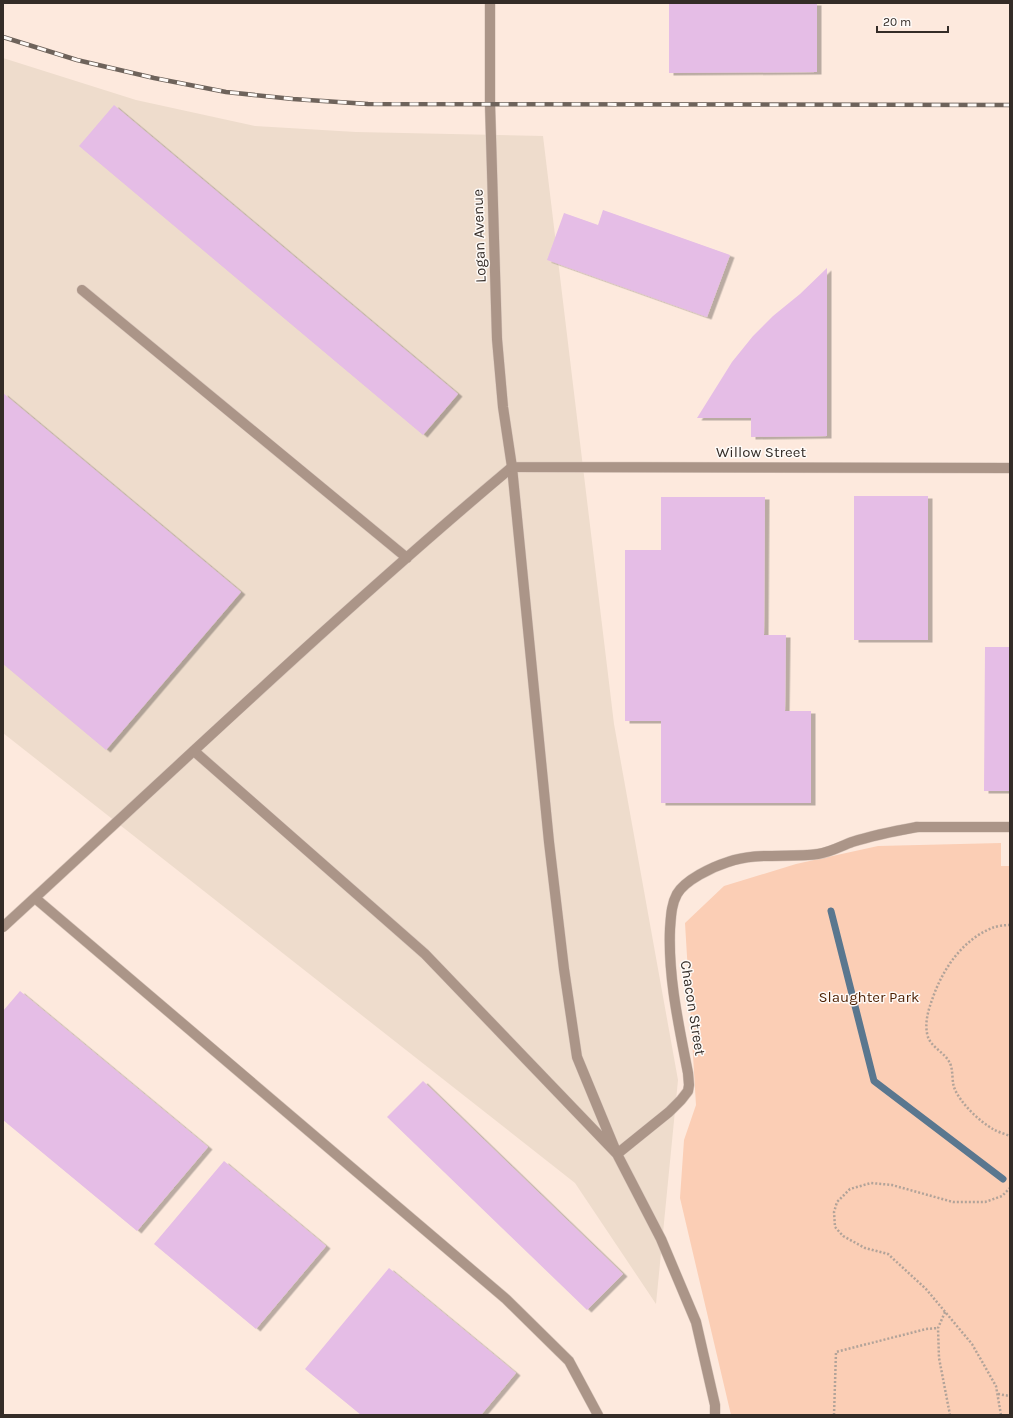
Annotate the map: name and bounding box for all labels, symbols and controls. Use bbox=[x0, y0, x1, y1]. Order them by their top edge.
scale bar bbox=[877, 8, 948, 34]
text: 20 m bbox=[883, 15, 911, 29]
street label: Logan Avenue bbox=[468, 189, 490, 283]
street label: Willow Street bbox=[716, 443, 806, 461]
street label: Chacon Street bbox=[677, 959, 709, 1057]
park label: Slaughter Park bbox=[819, 988, 919, 1006]

